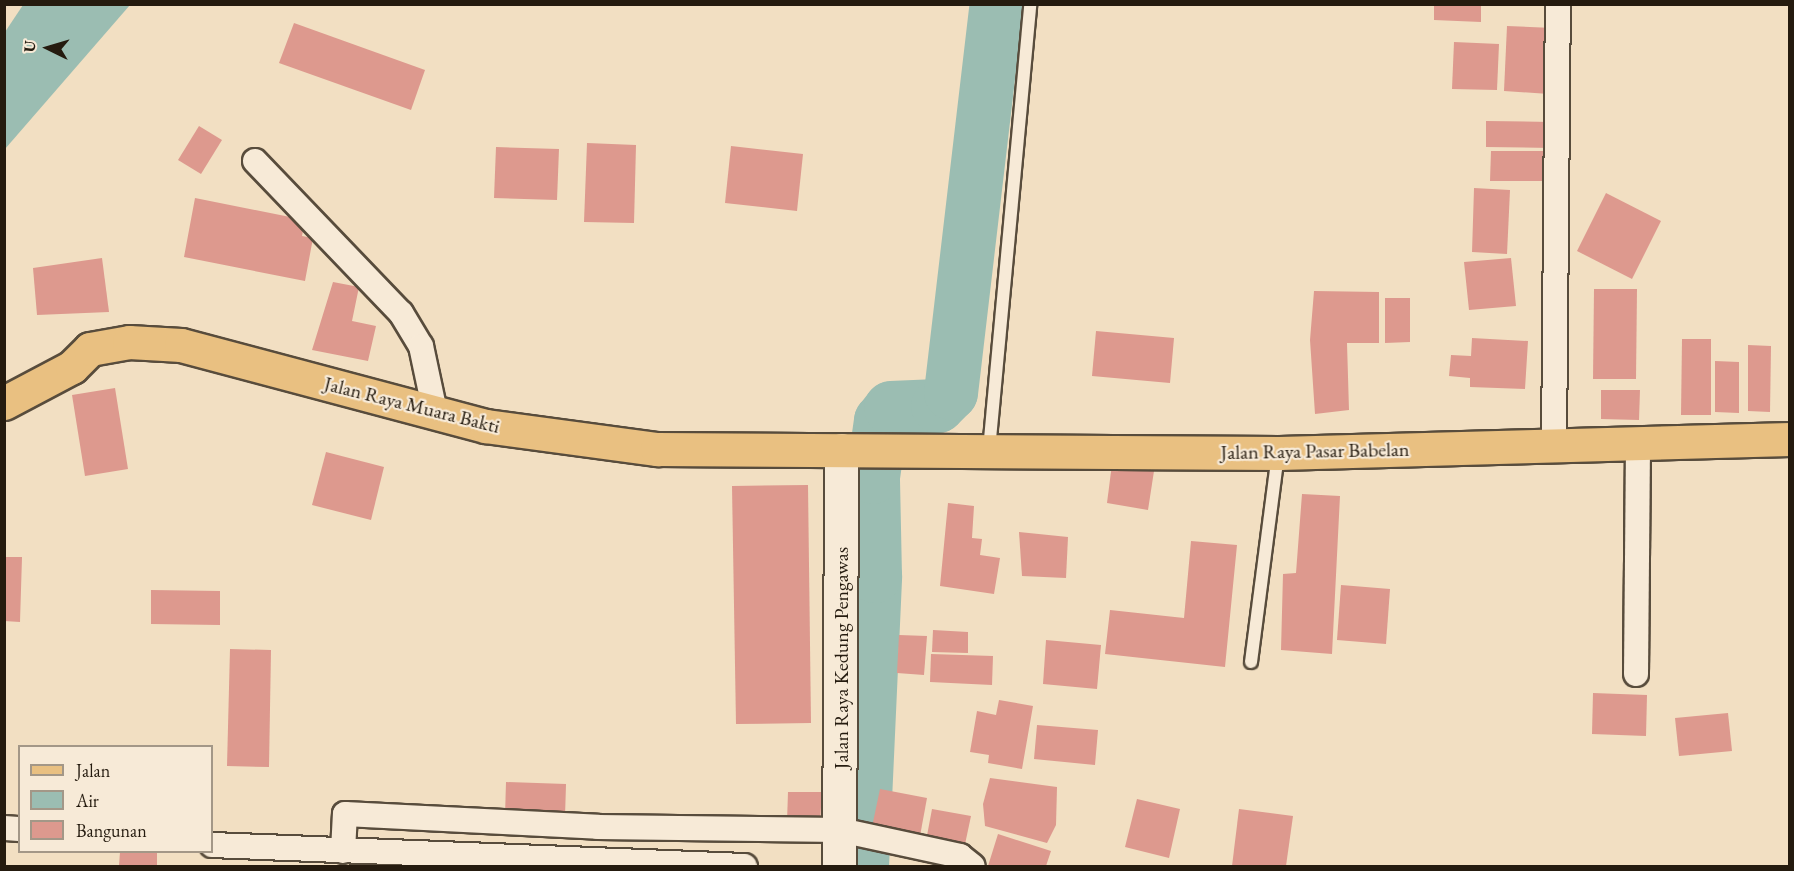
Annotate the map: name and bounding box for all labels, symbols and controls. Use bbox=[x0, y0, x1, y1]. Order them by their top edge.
north arrow bbox=[18, 18, 78, 78]
text: U bbox=[19, 40, 41, 53]
street label: Jalan Raya Muara Bakti bbox=[322, 372, 502, 438]
street label: Jalan Raya Pasar Babelan bbox=[1220, 437, 1410, 465]
street label: Jalan Raya Kedung Pengawas bbox=[829, 547, 853, 769]
legend bbox=[18, 745, 213, 853]
text: Jalan bbox=[76, 759, 110, 782]
text: Air bbox=[76, 789, 99, 812]
text: Bangunan bbox=[76, 819, 147, 842]

